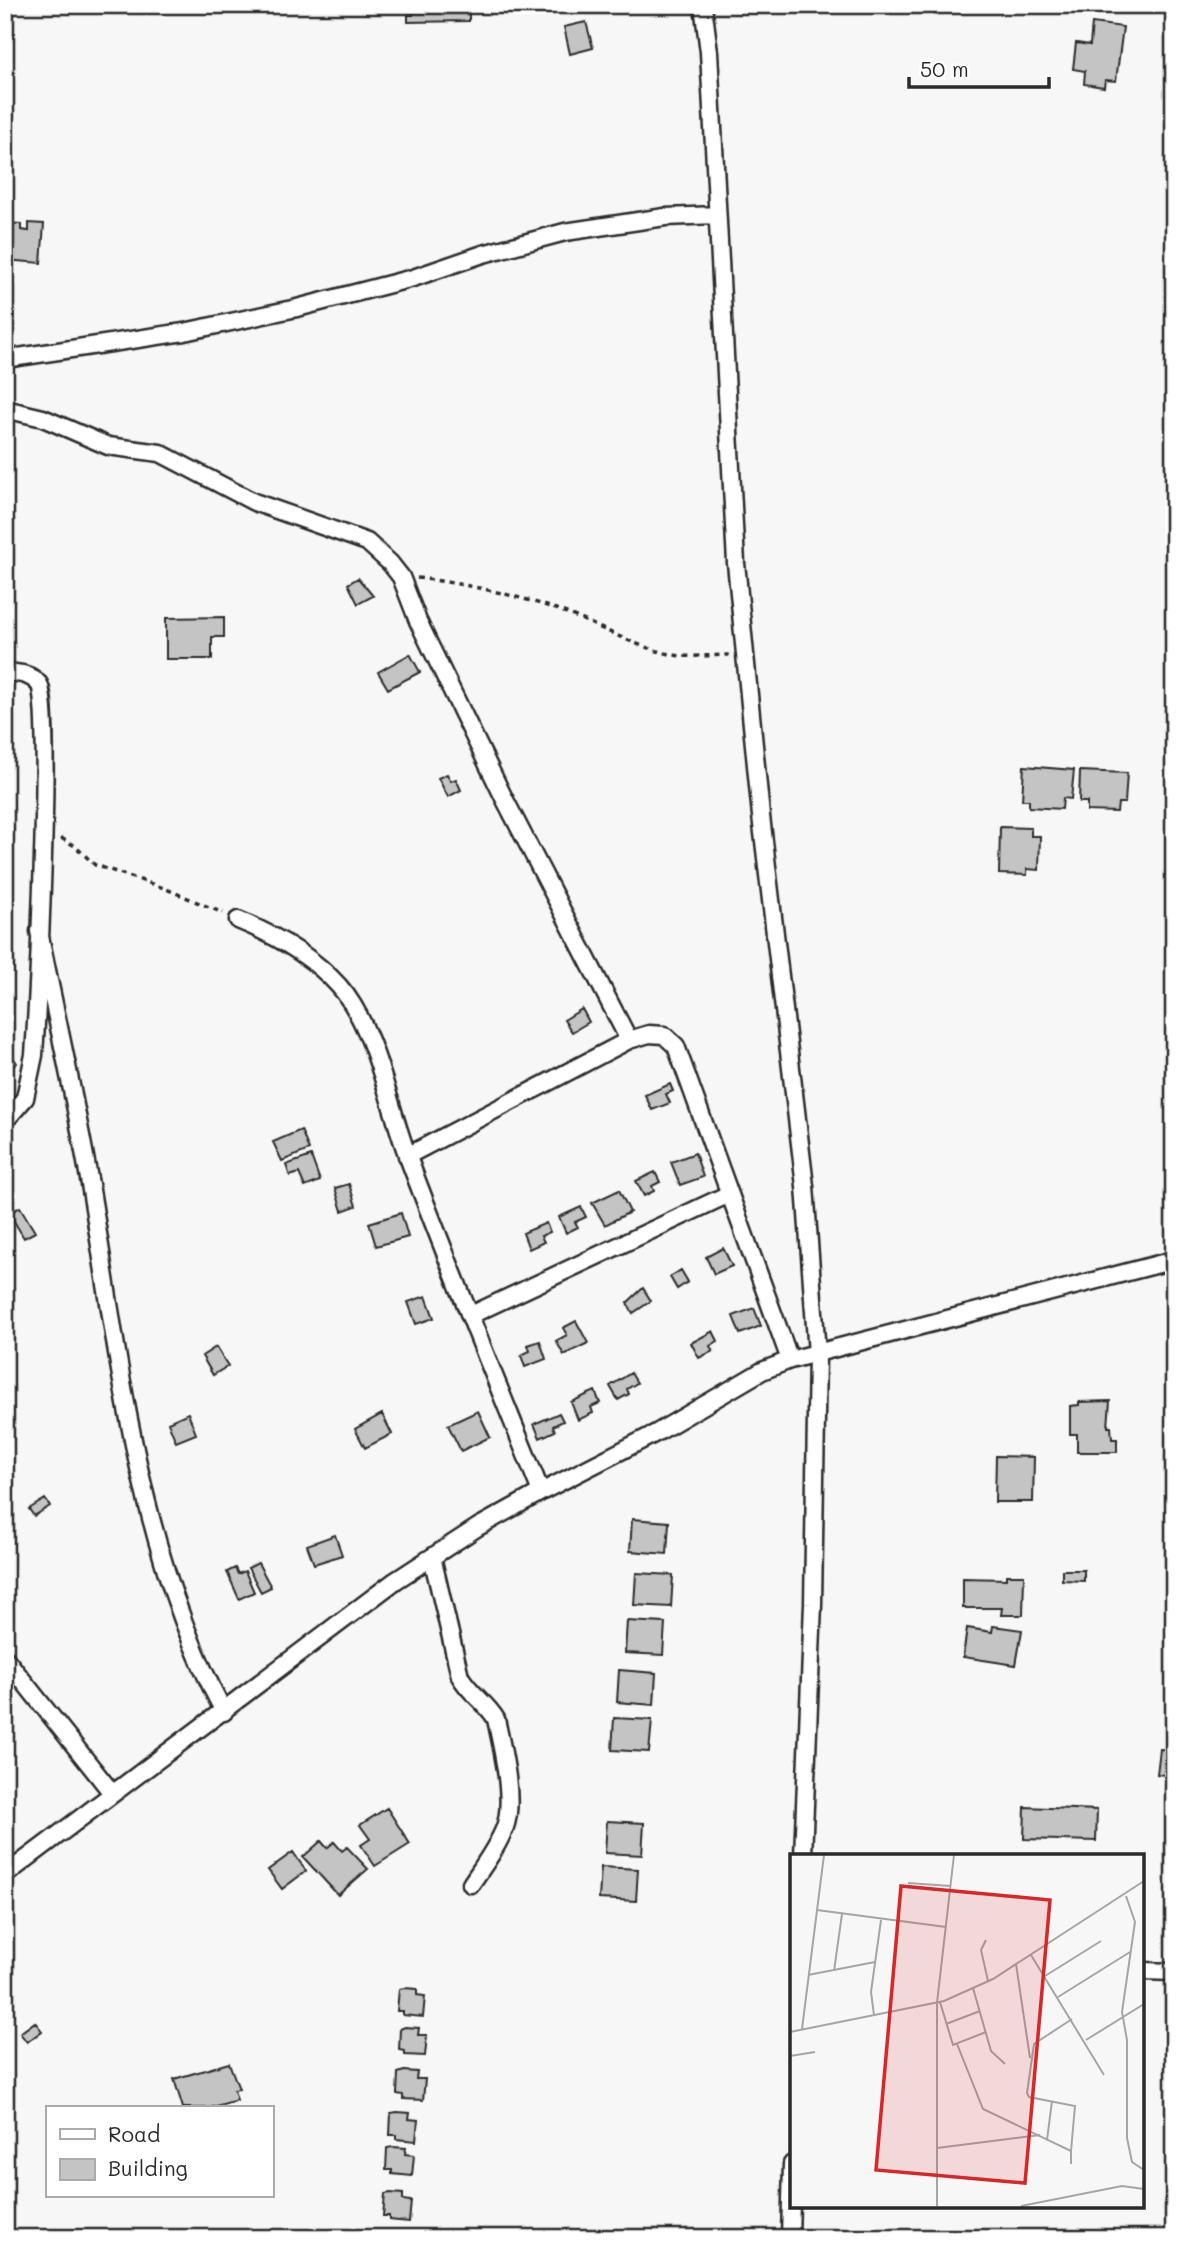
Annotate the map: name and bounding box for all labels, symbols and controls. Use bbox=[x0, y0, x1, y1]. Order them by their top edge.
scale bar bbox=[909, 46, 1050, 90]
text: 50 m bbox=[920, 55, 969, 82]
inset map bbox=[790, 1854, 1144, 2208]
legend bbox=[46, 2106, 273, 2198]
text: Road bbox=[108, 2120, 160, 2147]
text: Building bbox=[108, 2154, 188, 2181]

